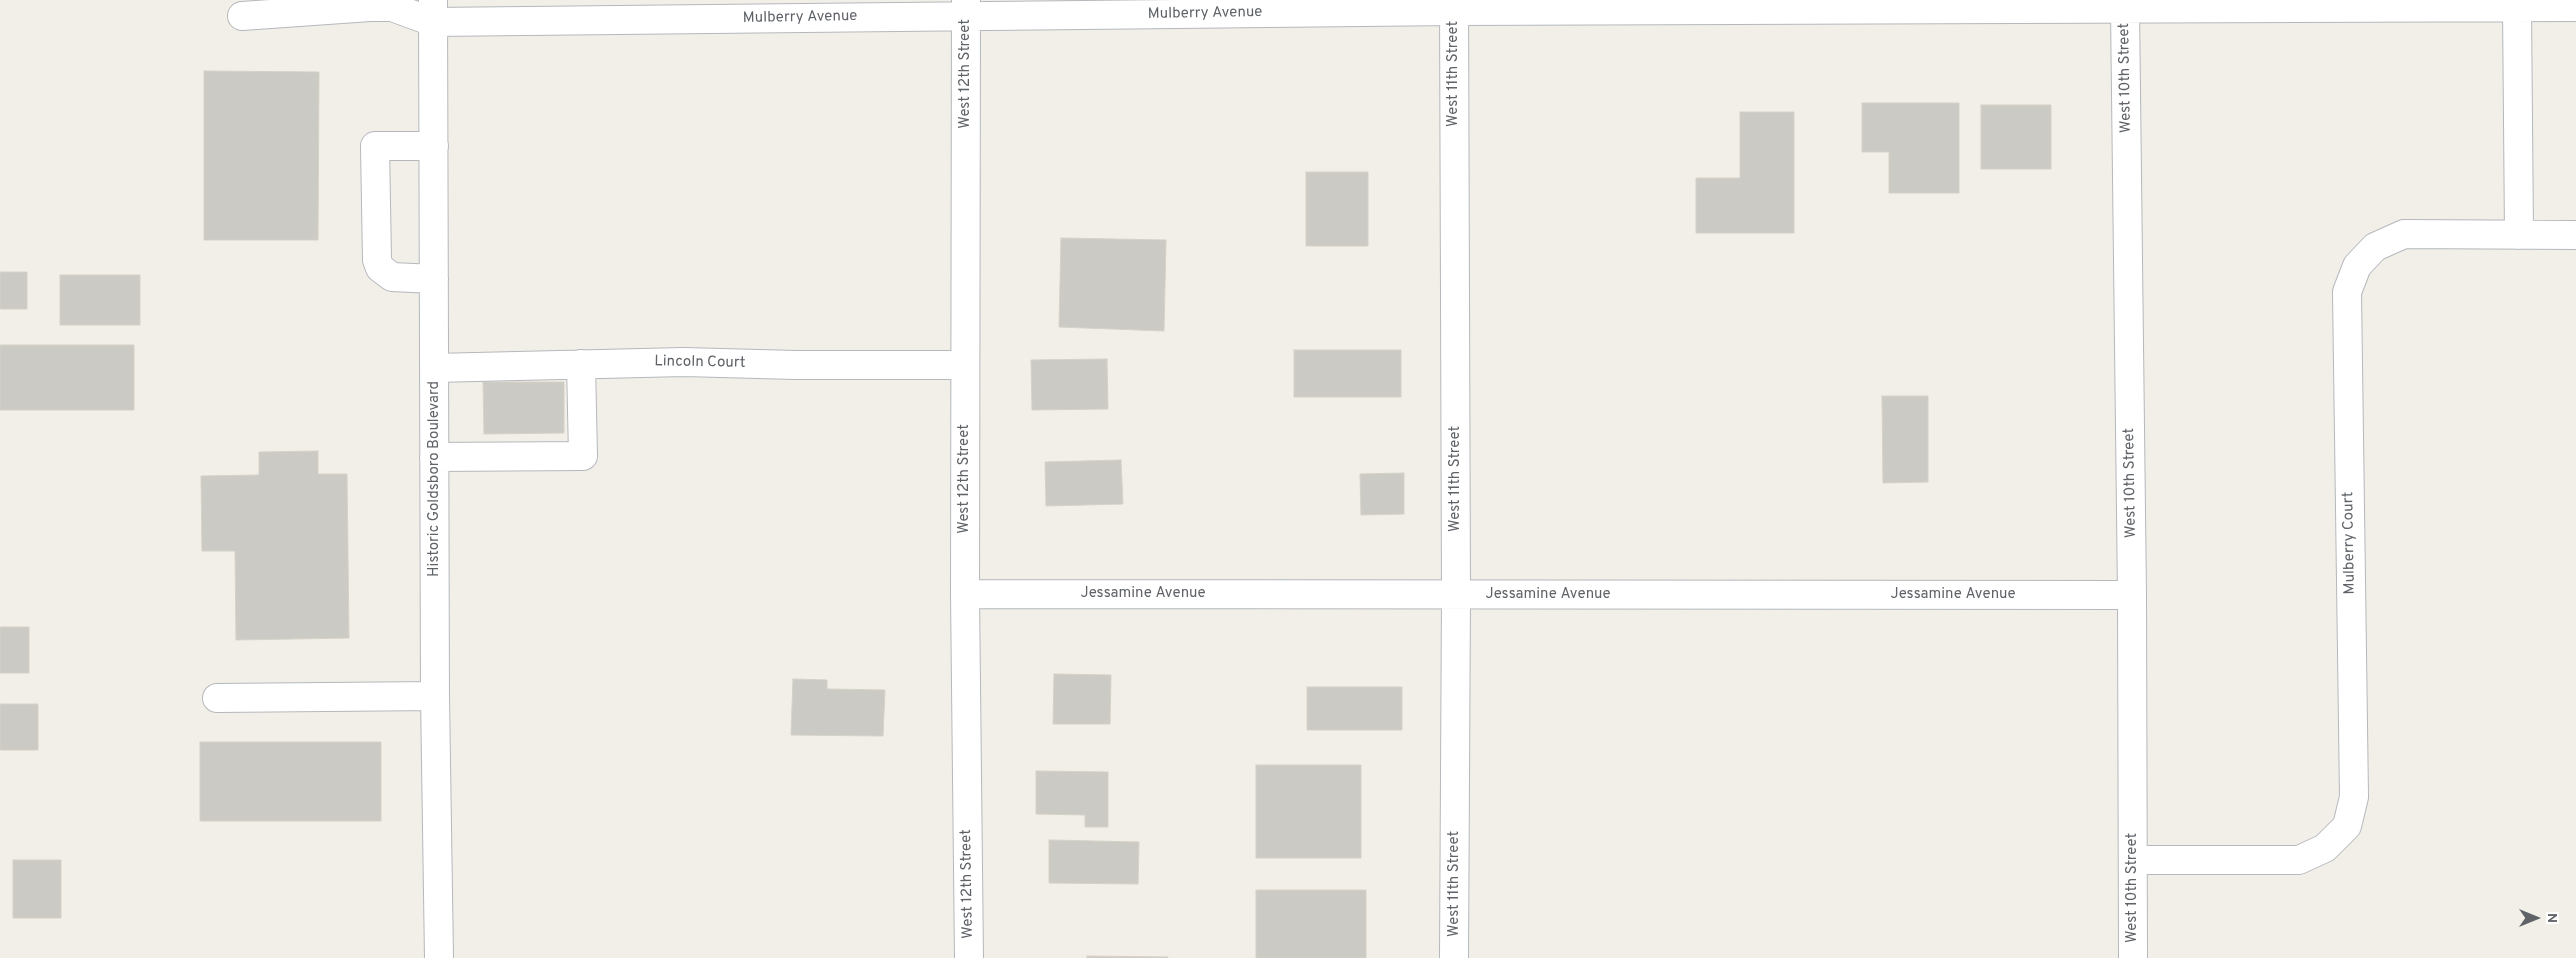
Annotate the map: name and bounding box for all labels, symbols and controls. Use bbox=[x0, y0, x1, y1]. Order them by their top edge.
street label: Mulberry Avenue bbox=[1148, 4, 1262, 24]
street label: Mulberry Avenue bbox=[743, 8, 857, 28]
street label: West 12th Street bbox=[957, 19, 975, 129]
street label: West 11th Street bbox=[1445, 21, 1463, 127]
street label: West 10th Street bbox=[2116, 23, 2136, 133]
street label: Lincoln Court bbox=[654, 353, 746, 373]
street label: Historic Goldsboro Boulevard bbox=[426, 381, 444, 577]
street label: West 12th Street bbox=[956, 424, 974, 534]
street label: West 11th Street bbox=[1447, 426, 1465, 532]
street label: West 10th Street bbox=[2121, 428, 2141, 538]
street label: Mulberry Court bbox=[2340, 491, 2360, 595]
street label: Jessamine Avenue bbox=[1080, 585, 1206, 603]
street label: Jessamine Avenue bbox=[1485, 586, 1611, 604]
street label: Jessamine Avenue bbox=[1890, 586, 2016, 604]
street label: West 12th Street bbox=[958, 829, 978, 939]
street label: West 11th Street bbox=[1446, 831, 1464, 937]
street label: West 10th Street bbox=[2124, 833, 2142, 943]
north arrow bbox=[2511, 893, 2561, 943]
text: N bbox=[2543, 913, 2560, 923]

